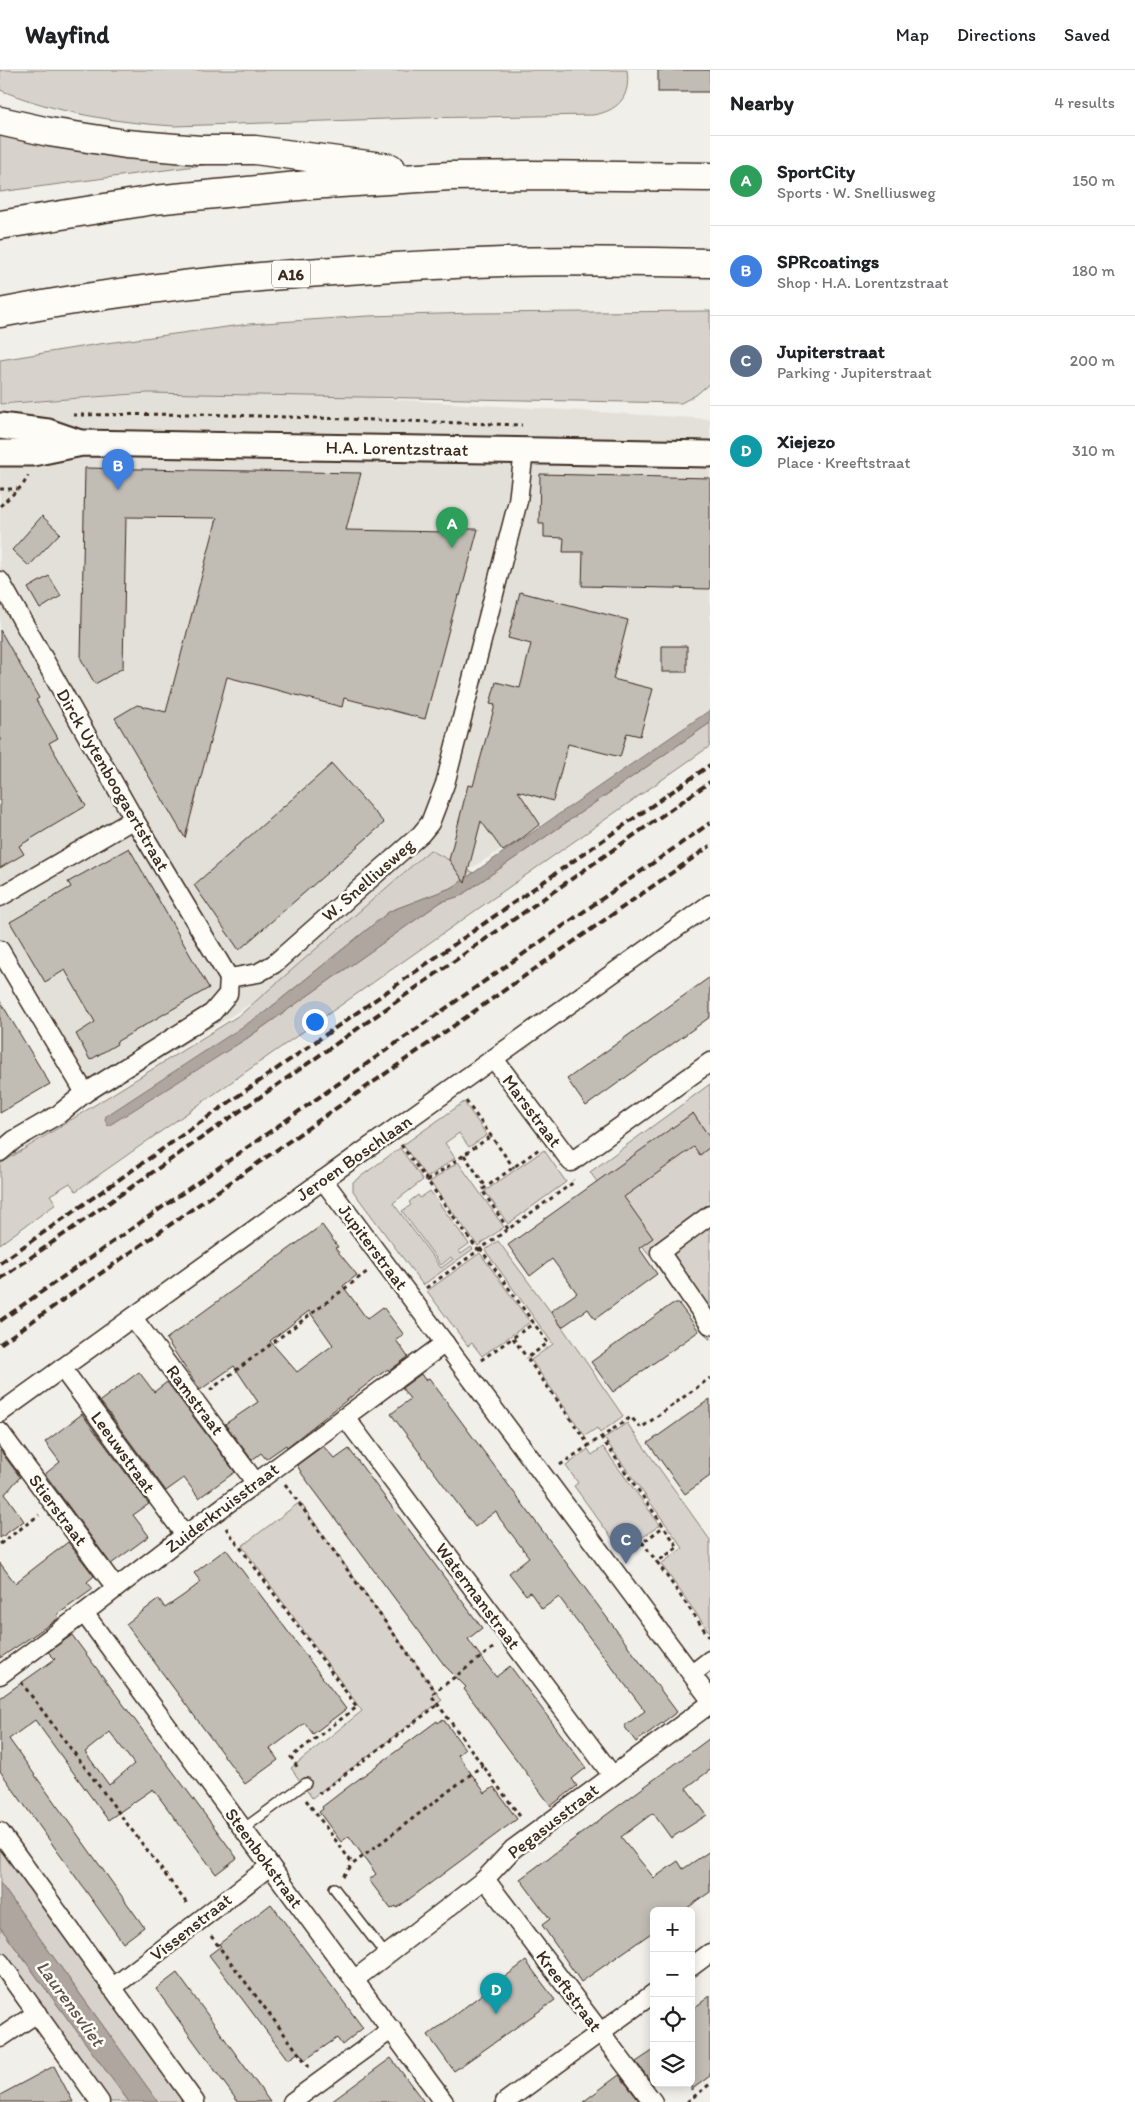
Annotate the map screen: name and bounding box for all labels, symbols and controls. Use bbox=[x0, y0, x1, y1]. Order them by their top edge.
text: Wayfind bbox=[25, 20, 109, 49]
text: Map bbox=[896, 24, 929, 46]
text: Directions bbox=[957, 24, 1036, 46]
text: Saved bbox=[1064, 24, 1110, 46]
text: Nearby bbox=[730, 90, 794, 115]
text: 4 results bbox=[1054, 93, 1115, 112]
text: SportCity bbox=[777, 160, 855, 183]
text: A bbox=[741, 171, 751, 190]
text: 150 m bbox=[1072, 171, 1115, 190]
text: Sports · W. Snelliusweg bbox=[777, 183, 936, 202]
text: SPRcoatings bbox=[777, 250, 879, 273]
road number: A16 bbox=[272, 260, 310, 288]
text: B bbox=[741, 261, 751, 280]
text: 180 m bbox=[1072, 261, 1115, 280]
text: Shop · H.A. Lorentzstraat bbox=[777, 273, 948, 292]
text: Jupiterstraat bbox=[777, 340, 885, 363]
text: C bbox=[741, 351, 751, 370]
text: 200 m bbox=[1070, 351, 1115, 370]
text: Parking · Jupiterstraat bbox=[777, 363, 932, 382]
text: Xiejezo bbox=[777, 430, 835, 453]
street label: H.A. Lorentzstraat bbox=[325, 436, 469, 461]
text: D bbox=[741, 441, 751, 460]
text: 310 m bbox=[1072, 441, 1115, 460]
pin: B bbox=[102, 449, 134, 490]
text: Place · Kreeftstraat bbox=[777, 453, 910, 472]
pin: A bbox=[436, 507, 468, 548]
street label: Dirck Uytenboogaertstraat bbox=[52, 685, 174, 875]
street label: W. Snelliusweg bbox=[317, 833, 419, 926]
your location bbox=[302, 1009, 328, 1035]
street label: Marsstraat bbox=[498, 1070, 567, 1152]
street label: Jeroen Boschlaan bbox=[292, 1110, 416, 1206]
street label: Jupiterstraat bbox=[333, 1200, 413, 1295]
street label: Ramstraat bbox=[161, 1361, 229, 1440]
street label: Leeuwstraat bbox=[86, 1407, 160, 1497]
street label: Zuiderkruisstraat bbox=[161, 1458, 283, 1558]
street label: Stierstraat bbox=[24, 1470, 92, 1550]
pin: C bbox=[610, 1523, 642, 1564]
street label: Watermanstraat bbox=[431, 1538, 525, 1654]
street label: Pegasusstraat bbox=[503, 1779, 603, 1863]
street label: Steenbokstraat bbox=[220, 1804, 308, 1913]
street label: Vissenstraat bbox=[146, 1888, 236, 1966]
map controls bbox=[650, 1907, 695, 2087]
button: + bbox=[650, 1907, 695, 1952]
street label: Kreeftstraat bbox=[531, 1946, 607, 2036]
button: − bbox=[650, 1952, 695, 1997]
water label: Laurensvliet bbox=[32, 1956, 111, 2052]
pin: D bbox=[480, 1973, 512, 2014]
button: locate bbox=[650, 1997, 695, 2042]
button: layers bbox=[650, 2042, 695, 2087]

